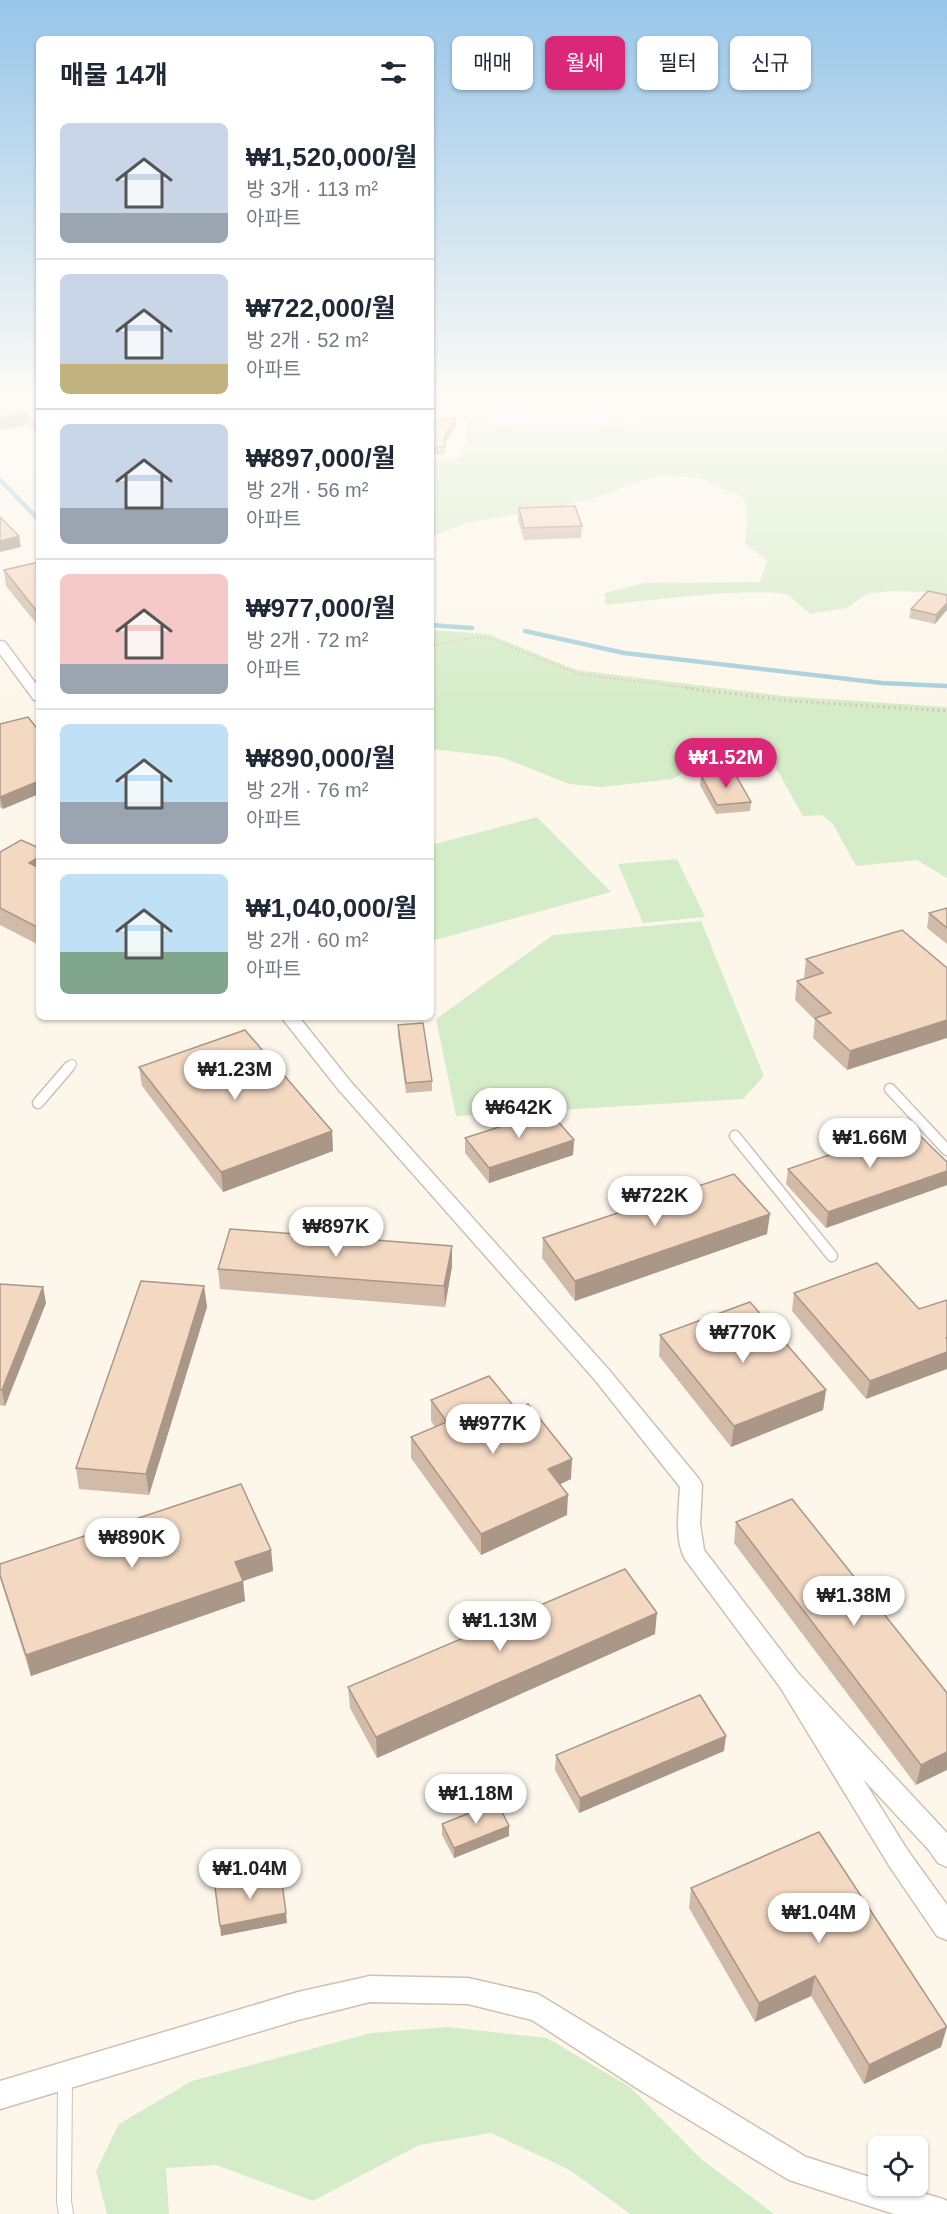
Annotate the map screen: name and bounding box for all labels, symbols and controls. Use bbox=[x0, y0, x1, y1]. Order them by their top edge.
chip: 매매 bbox=[452, 36, 533, 90]
chip: 월세 bbox=[545, 36, 625, 90]
chip: 필터 bbox=[637, 36, 718, 90]
chip: 신규 bbox=[730, 36, 811, 90]
icon: filters bbox=[377, 56, 410, 89]
text: 매물 14개 bbox=[60, 60, 168, 90]
text: ₩1,520,000/월 bbox=[246, 142, 417, 172]
icon: home bbox=[108, 147, 180, 219]
text: 방 3개 · 113 m² bbox=[246, 178, 378, 200]
text: 아파트 bbox=[246, 207, 301, 229]
text: ₩722,000/월 bbox=[246, 293, 396, 323]
icon: home bbox=[108, 298, 180, 370]
text: 방 2개 · 52 m² bbox=[246, 329, 368, 351]
text: 아파트 bbox=[246, 358, 301, 380]
text: ₩897,000/월 bbox=[246, 443, 396, 473]
icon: home bbox=[108, 448, 180, 520]
text: 방 2개 · 56 m² bbox=[246, 479, 368, 501]
text: 아파트 bbox=[246, 508, 301, 530]
text: ₩977,000/월 bbox=[246, 593, 396, 623]
icon: home bbox=[108, 598, 180, 670]
text: 방 2개 · 72 m² bbox=[246, 629, 368, 651]
text: 아파트 bbox=[246, 658, 301, 680]
pin: ₩1.52M bbox=[677, 738, 775, 789]
text: ₩890,000/월 bbox=[246, 743, 396, 773]
text: ₩1.52M bbox=[689, 746, 763, 768]
icon: home bbox=[108, 748, 180, 820]
text: 방 2개 · 76 m² bbox=[246, 779, 368, 801]
text: 아파트 bbox=[246, 808, 301, 830]
text: ₩1,040,000/월 bbox=[246, 893, 417, 923]
icon: home bbox=[108, 898, 180, 970]
text: 방 2개 · 60 m² bbox=[246, 929, 368, 951]
text: 아파트 bbox=[246, 958, 301, 980]
pin: ₩1.23M bbox=[186, 1050, 284, 1101]
text: ₩1.23M bbox=[198, 1058, 272, 1080]
pin: ₩642K bbox=[477, 1088, 561, 1139]
text: ₩642K bbox=[486, 1096, 552, 1118]
pin: ₩1.66M bbox=[821, 1118, 919, 1169]
text: ₩1.66M bbox=[833, 1126, 907, 1148]
pin: ₩722K bbox=[613, 1176, 697, 1227]
text: ₩722K bbox=[622, 1184, 688, 1206]
pin: ₩897K bbox=[294, 1207, 378, 1258]
text: ₩897K bbox=[303, 1215, 369, 1237]
pin: ₩770K bbox=[701, 1313, 785, 1364]
text: ₩770K bbox=[710, 1321, 776, 1343]
pin: ₩977K bbox=[451, 1404, 535, 1455]
text: ₩977K bbox=[460, 1412, 526, 1434]
pin: ₩890K bbox=[90, 1518, 174, 1569]
text: ₩890K bbox=[99, 1526, 165, 1548]
pin: ₩1.38M bbox=[805, 1576, 903, 1627]
text: ₩1.38M bbox=[817, 1584, 891, 1606]
pin: ₩1.13M bbox=[451, 1601, 549, 1652]
text: ₩1.13M bbox=[463, 1609, 537, 1631]
pin: ₩1.18M bbox=[427, 1774, 525, 1825]
text: ₩1.18M bbox=[439, 1782, 513, 1804]
pin: ₩1.04M bbox=[201, 1849, 299, 1900]
text: ₩1.04M bbox=[213, 1857, 287, 1879]
pin: ₩1.04M bbox=[770, 1893, 868, 1944]
text: ₩1.04M bbox=[782, 1901, 856, 1923]
map controls bbox=[868, 2136, 928, 2196]
button: locate bbox=[868, 2136, 928, 2196]

